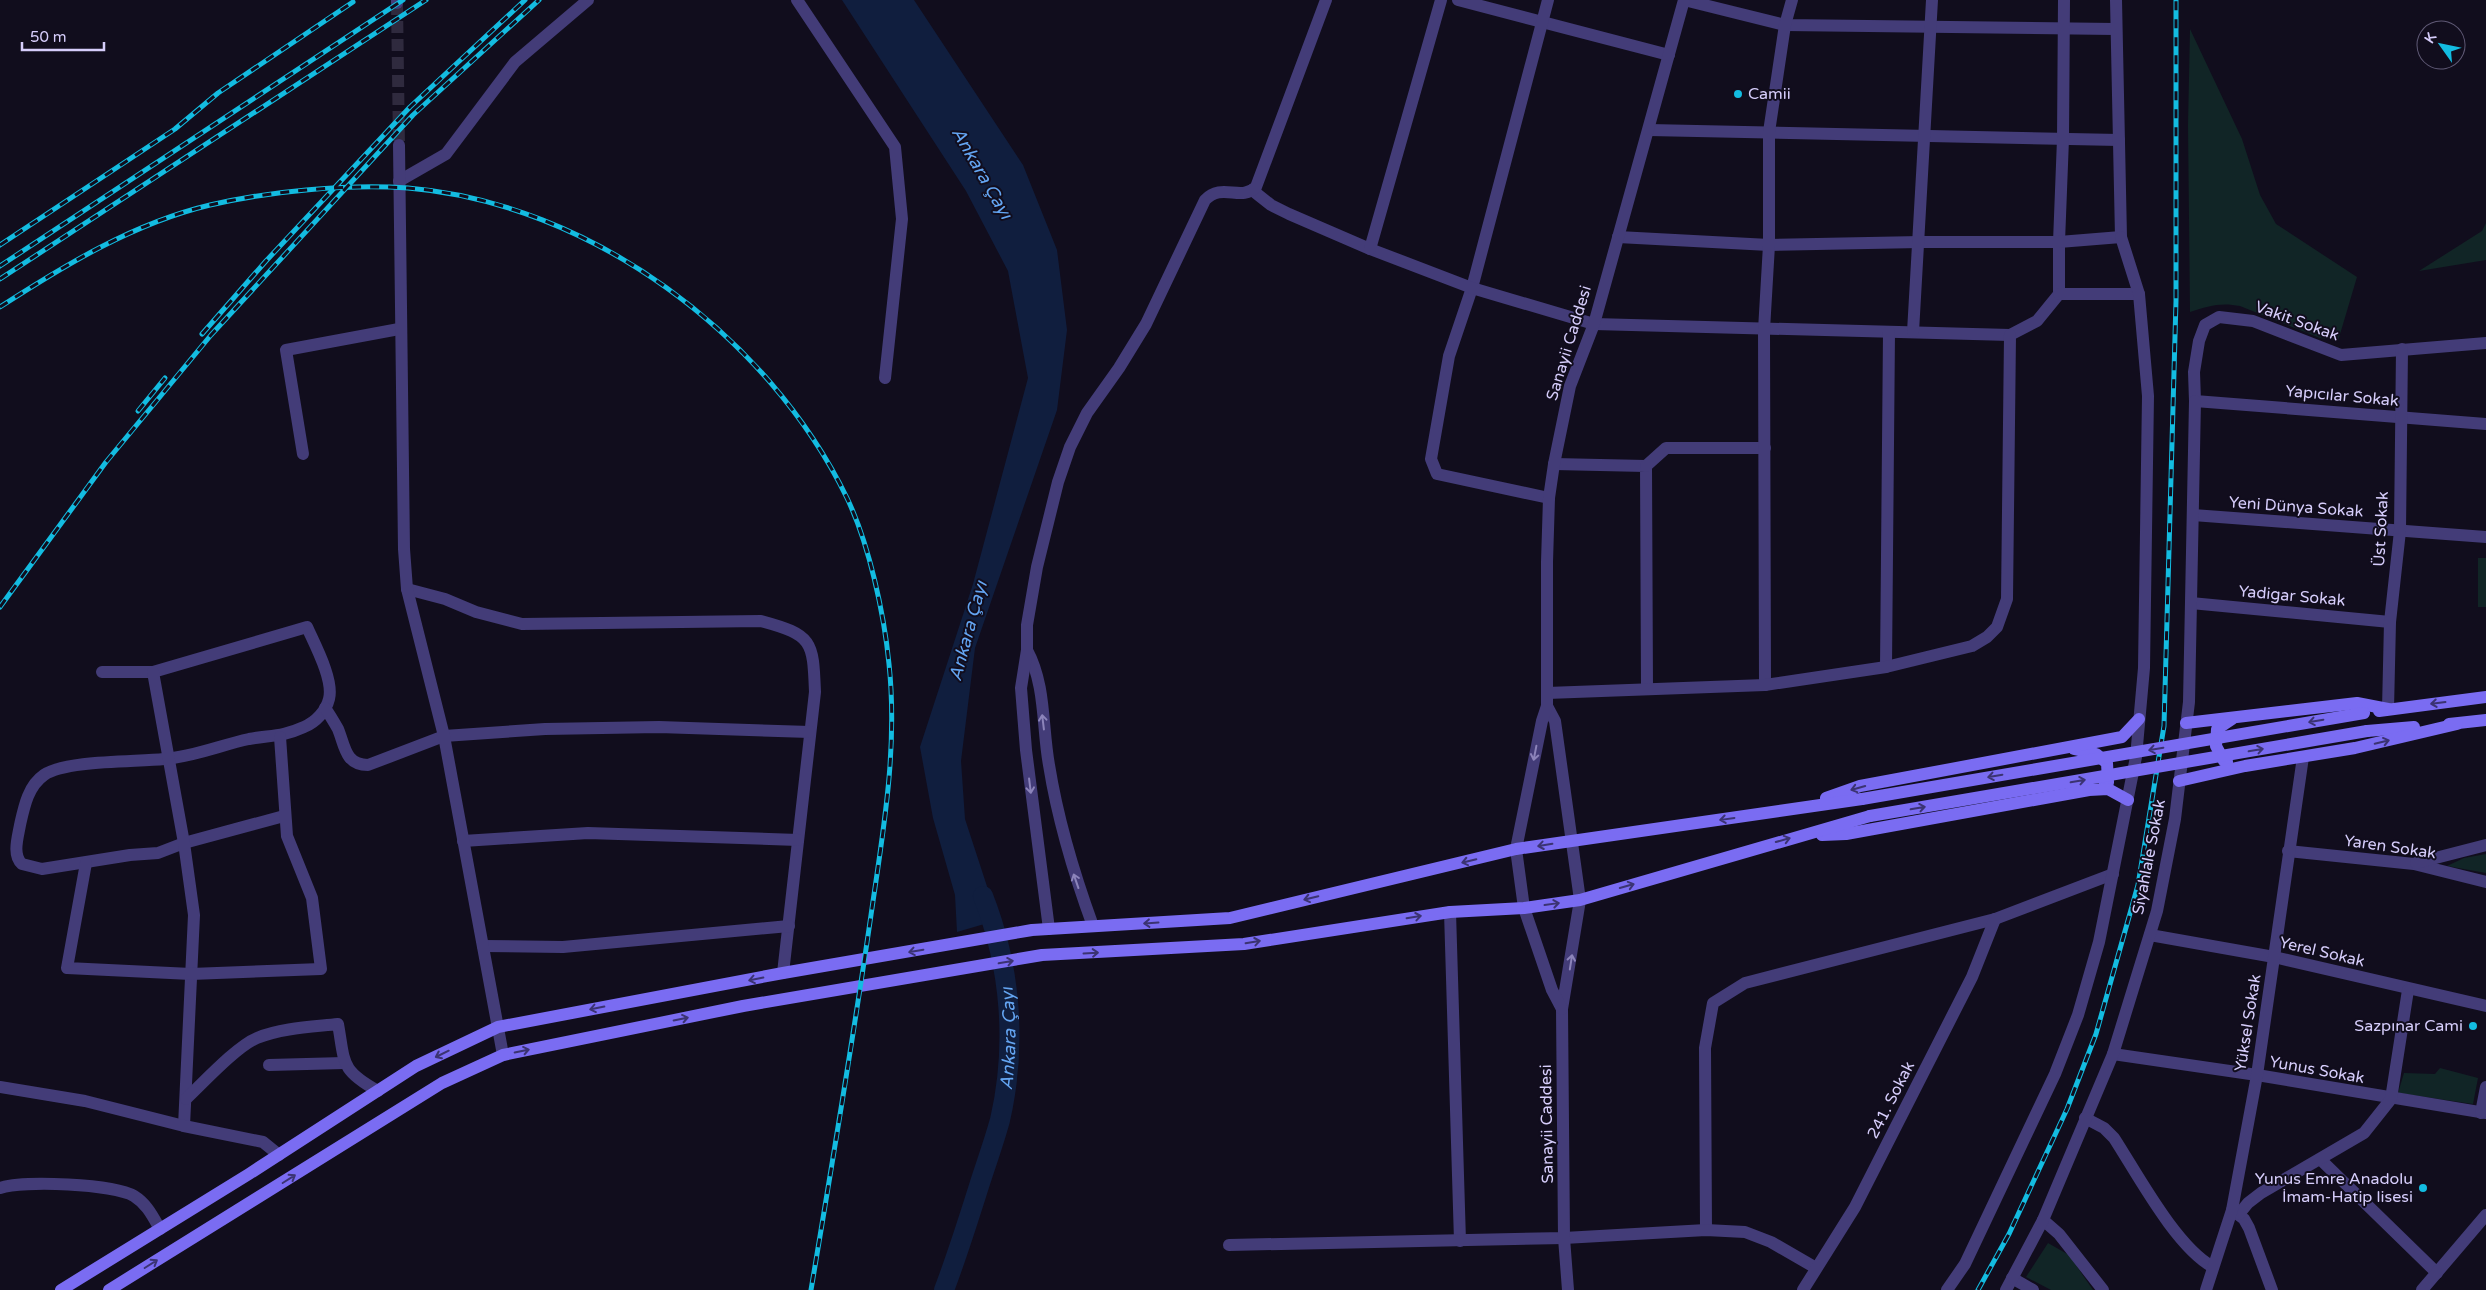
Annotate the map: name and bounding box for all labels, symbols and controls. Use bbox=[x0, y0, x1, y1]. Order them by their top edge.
scale bar bbox=[22, 20, 105, 52]
north arrow bbox=[2416, 20, 2466, 70]
text: 50 m bbox=[30, 28, 67, 46]
text: K bbox=[2421, 29, 2441, 47]
place label: Camii bbox=[1748, 84, 1791, 104]
marker: Camii bbox=[1732, 88, 1744, 100]
water label: Ankara Çayı bbox=[947, 123, 1018, 224]
street label: Sanayii Caddesi bbox=[1542, 283, 1596, 403]
street label: Vakit Sokak bbox=[2252, 297, 2342, 346]
street label: Yapıcılar Sokak bbox=[2285, 381, 2400, 411]
street label: Üst Sokak bbox=[2369, 490, 2393, 567]
street label: Yeni Dünya Sokak bbox=[2228, 492, 2364, 522]
water label: Ankara Çayı bbox=[944, 577, 992, 683]
street label: Yadigar Sokak bbox=[2238, 581, 2347, 611]
one-way arrow bbox=[2430, 698, 2446, 708]
one-way arrow bbox=[1038, 714, 1048, 730]
one-way arrow bbox=[2308, 717, 2324, 727]
one-way arrow bbox=[2373, 737, 2389, 746]
one-way arrow bbox=[1530, 744, 1540, 760]
one-way arrow bbox=[2148, 744, 2164, 754]
one-way arrow bbox=[2247, 745, 2263, 755]
one-way arrow bbox=[1988, 771, 2004, 781]
one-way arrow bbox=[2070, 775, 2086, 785]
one-way arrow bbox=[1025, 777, 1035, 793]
one-way arrow bbox=[1850, 783, 1866, 793]
street label: Siyahlale Sokak bbox=[2128, 797, 2170, 916]
one-way arrow bbox=[1910, 803, 1926, 813]
one-way arrow bbox=[1719, 814, 1735, 824]
street label: Yaren Sokak bbox=[2343, 831, 2438, 863]
one-way arrow bbox=[1775, 835, 1791, 845]
one-way arrow bbox=[1537, 840, 1553, 850]
one-way arrow bbox=[1462, 857, 1478, 866]
one-way arrow bbox=[1071, 873, 1080, 889]
one-way arrow bbox=[1619, 880, 1635, 890]
one-way arrow bbox=[1303, 894, 1319, 903]
one-way arrow bbox=[1544, 898, 1560, 908]
one-way arrow bbox=[1405, 912, 1421, 922]
one-way arrow bbox=[1143, 918, 1159, 927]
street label: Yerel Sokak bbox=[2277, 932, 2367, 972]
one-way arrow bbox=[1245, 937, 1261, 947]
one-way arrow bbox=[909, 947, 925, 957]
one-way arrow bbox=[1083, 948, 1099, 957]
one-way arrow bbox=[1566, 954, 1576, 970]
one-way arrow bbox=[998, 956, 1014, 966]
street label: Yüksel Sokak bbox=[2230, 973, 2266, 1073]
one-way arrow bbox=[749, 974, 765, 984]
water label: Ankara Çayı bbox=[995, 985, 1021, 1091]
one-way arrow bbox=[589, 1004, 605, 1014]
one-way arrow bbox=[673, 1013, 689, 1023]
place label: Sazpınar Cami bbox=[2354, 1016, 2463, 1036]
marker: Sazpınar Cami bbox=[2467, 1020, 2479, 1032]
one-way arrow bbox=[514, 1046, 530, 1055]
one-way arrow bbox=[435, 1050, 450, 1059]
street label: Yunus Sokak bbox=[2268, 1052, 2366, 1088]
street label: 241. Sokak bbox=[1863, 1058, 1919, 1142]
street label: Sanayii Caddesi bbox=[1536, 1064, 1558, 1184]
place label: Yunus Emre Anadolu İmam-Hatip lisesi bbox=[2255, 1169, 2413, 1207]
one-way arrow bbox=[282, 1174, 296, 1185]
marker: Yunus Emre Anadolu İmam-Hatip lisesi bbox=[2417, 1182, 2429, 1194]
one-way arrow bbox=[143, 1259, 157, 1269]

